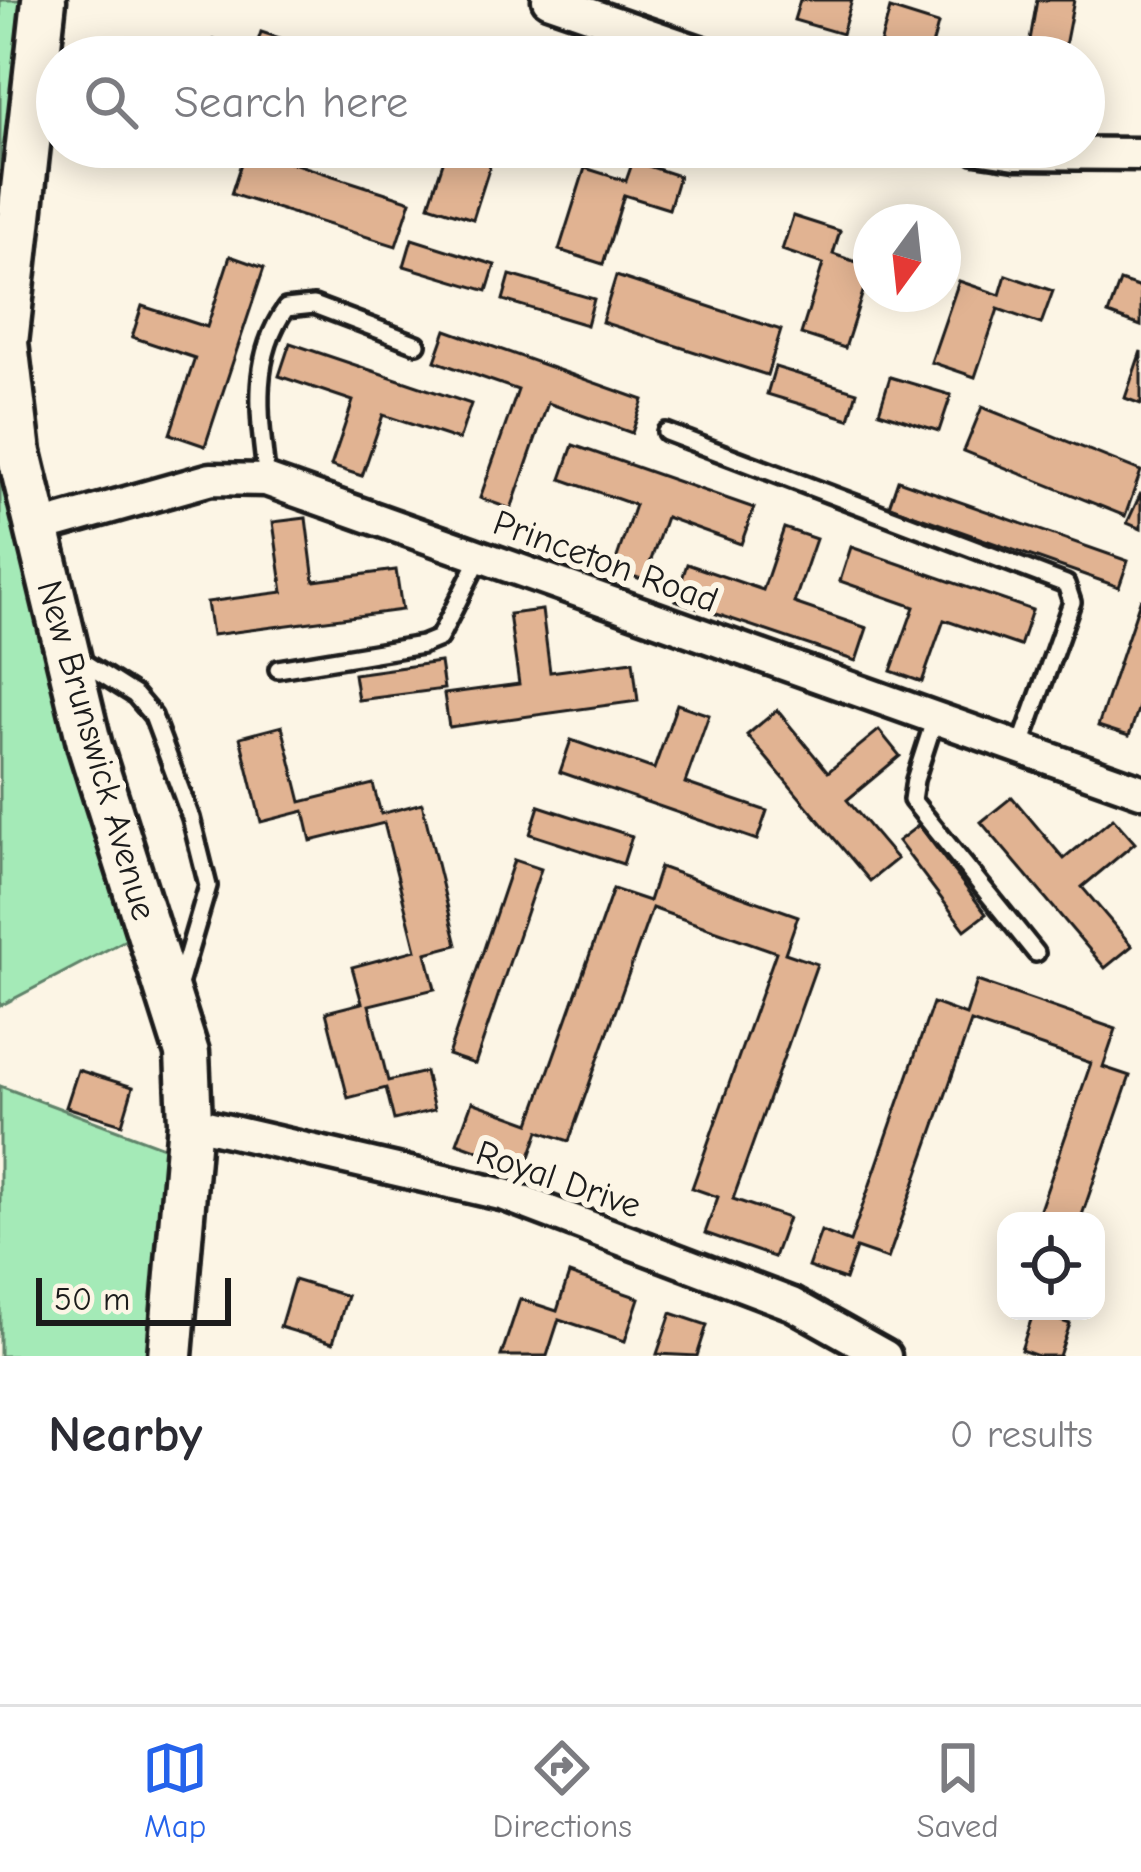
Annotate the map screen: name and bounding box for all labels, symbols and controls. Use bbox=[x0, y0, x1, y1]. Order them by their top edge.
search box bbox=[36, 36, 1105, 168]
icon: search bbox=[78, 69, 144, 135]
text: Search here bbox=[174, 76, 408, 128]
north arrow bbox=[853, 204, 961, 312]
street label: Princeton Road bbox=[488, 502, 723, 621]
street label: New Brunswick Avenue bbox=[28, 576, 165, 925]
street label: Royal Drive bbox=[471, 1132, 646, 1227]
map controls bbox=[997, 1212, 1105, 1320]
button: locate bbox=[997, 1212, 1105, 1320]
scale bar bbox=[36, 1272, 231, 1325]
text: 50 m bbox=[54, 1280, 130, 1318]
text: Nearby bbox=[48, 1405, 202, 1464]
text: 0 results bbox=[950, 1412, 1093, 1457]
tab: Map bbox=[142, 1735, 208, 1845]
tab: Directions bbox=[493, 1735, 632, 1845]
tab: Saved bbox=[916, 1735, 999, 1845]

